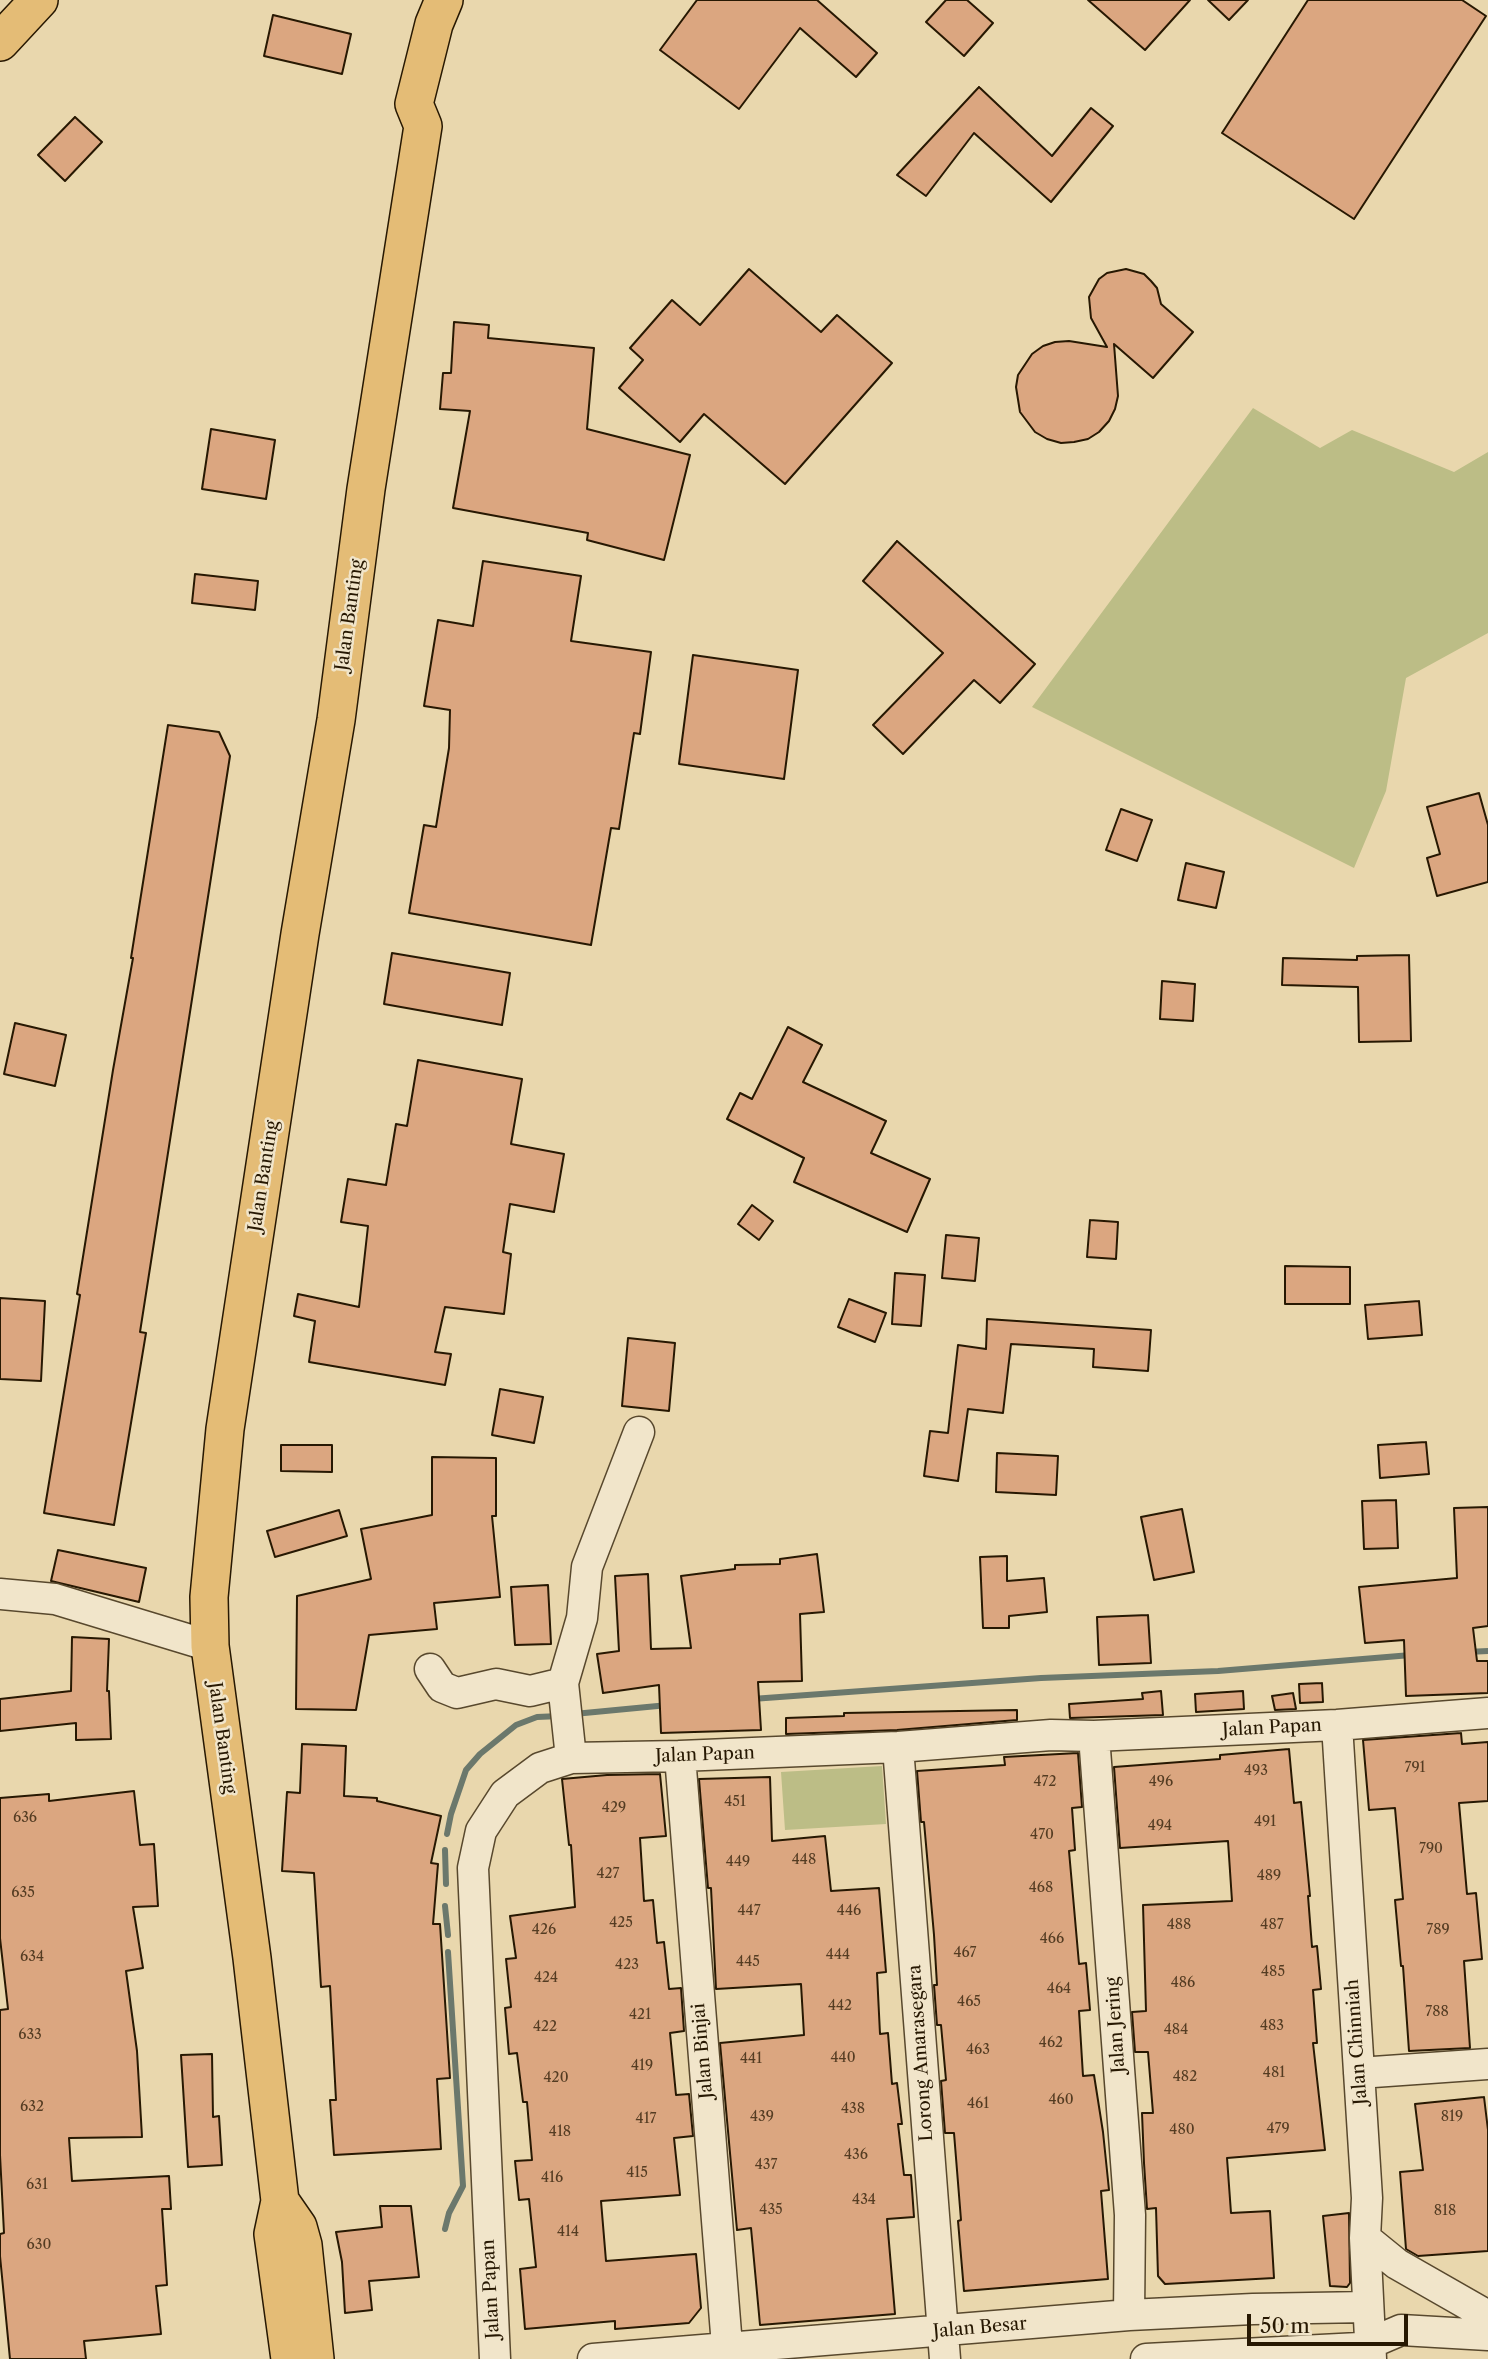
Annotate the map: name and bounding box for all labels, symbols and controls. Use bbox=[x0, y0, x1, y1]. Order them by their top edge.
street label: Jalan Banting bbox=[331, 558, 369, 672]
street label: Jalan Banting bbox=[245, 1119, 283, 1233]
street label: Jalan Banting bbox=[203, 1681, 241, 1795]
street label: Jalan Papan bbox=[1222, 1715, 1322, 1741]
street label: Jalan Papan bbox=[655, 1742, 755, 1768]
house number: 791 bbox=[1405, 1760, 1425, 1776]
house number: 493 bbox=[1244, 1763, 1268, 1779]
house number: 472 bbox=[1033, 1774, 1057, 1790]
house number: 496 bbox=[1149, 1774, 1173, 1790]
house number: 451 bbox=[724, 1794, 746, 1810]
house number: 429 bbox=[602, 1800, 626, 1816]
house number: 636 bbox=[13, 1810, 37, 1826]
house number: 491 bbox=[1254, 1814, 1276, 1830]
house number: 494 bbox=[1148, 1818, 1172, 1834]
house number: 470 bbox=[1030, 1827, 1054, 1843]
house number: 790 bbox=[1419, 1841, 1443, 1857]
house number: 448 bbox=[792, 1852, 816, 1868]
house number: 449 bbox=[726, 1854, 750, 1870]
house number: 427 bbox=[596, 1866, 620, 1882]
house number: 489 bbox=[1257, 1868, 1281, 1884]
house number: 468 bbox=[1029, 1880, 1053, 1896]
house number: 635 bbox=[11, 1885, 35, 1901]
house number: 447 bbox=[737, 1903, 761, 1919]
house number: 446 bbox=[837, 1903, 861, 1919]
house number: 425 bbox=[609, 1915, 633, 1931]
house number: 488 bbox=[1167, 1917, 1191, 1933]
house number: 487 bbox=[1260, 1917, 1284, 1933]
house number: 426 bbox=[532, 1922, 556, 1938]
house number: 789 bbox=[1426, 1922, 1450, 1938]
house number: 466 bbox=[1040, 1931, 1064, 1947]
house number: 467 bbox=[953, 1945, 977, 1961]
house number: 444 bbox=[826, 1947, 850, 1963]
house number: 634 bbox=[20, 1949, 44, 1965]
house number: 445 bbox=[736, 1954, 760, 1970]
house number: 423 bbox=[615, 1957, 639, 1973]
street label: Lorong Amarasegara bbox=[904, 1964, 938, 2142]
house number: 485 bbox=[1261, 1964, 1285, 1980]
house number: 424 bbox=[534, 1970, 558, 1986]
house number: 486 bbox=[1171, 1975, 1195, 1991]
street label: Jalan Jering bbox=[1102, 1976, 1130, 2074]
street label: Jalan Chinniah bbox=[1342, 1978, 1372, 2106]
house number: 464 bbox=[1047, 1981, 1071, 1997]
house number: 465 bbox=[957, 1994, 981, 2010]
house number: 442 bbox=[828, 1998, 852, 2014]
street label: Jalan Binjai bbox=[688, 2002, 718, 2100]
house number: 788 bbox=[1425, 2004, 1449, 2020]
house number: 421 bbox=[629, 2007, 651, 2023]
house number: 483 bbox=[1260, 2018, 1284, 2034]
house number: 422 bbox=[533, 2019, 557, 2035]
house number: 484 bbox=[1164, 2022, 1188, 2038]
house number: 633 bbox=[18, 2027, 42, 2043]
house number: 462 bbox=[1039, 2035, 1063, 2051]
house number: 463 bbox=[966, 2042, 990, 2058]
house number: 440 bbox=[830, 2050, 856, 2066]
house number: 441 bbox=[740, 2051, 762, 2067]
house number: 419 bbox=[631, 2058, 653, 2074]
house number: 481 bbox=[1263, 2065, 1285, 2081]
house number: 482 bbox=[1173, 2069, 1197, 2085]
house number: 420 bbox=[543, 2070, 569, 2086]
house number: 460 bbox=[1048, 2092, 1074, 2108]
house number: 461 bbox=[967, 2096, 989, 2112]
house number: 632 bbox=[20, 2099, 44, 2115]
house number: 438 bbox=[841, 2101, 865, 2117]
house number: 439 bbox=[750, 2109, 774, 2125]
house number: 819 bbox=[1441, 2109, 1463, 2125]
house number: 417 bbox=[636, 2111, 656, 2127]
house number: 479 bbox=[1266, 2121, 1290, 2137]
house number: 480 bbox=[1169, 2122, 1195, 2138]
house number: 418 bbox=[549, 2124, 571, 2140]
house number: 436 bbox=[844, 2147, 868, 2163]
house number: 437 bbox=[755, 2157, 777, 2173]
house number: 415 bbox=[626, 2165, 648, 2181]
house number: 416 bbox=[541, 2170, 563, 2186]
house number: 631 bbox=[26, 2177, 48, 2193]
house number: 434 bbox=[852, 2192, 876, 2208]
house number: 435 bbox=[759, 2202, 783, 2218]
house number: 818 bbox=[1434, 2203, 1456, 2219]
house number: 414 bbox=[557, 2224, 579, 2240]
house number: 630 bbox=[27, 2237, 51, 2253]
street label: Jalan Papan bbox=[478, 2239, 504, 2339]
scale bar bbox=[1250, 2300, 1411, 2344]
street label: Jalan Besar bbox=[932, 2313, 1028, 2343]
text: 50 m bbox=[1260, 2313, 1310, 2338]

